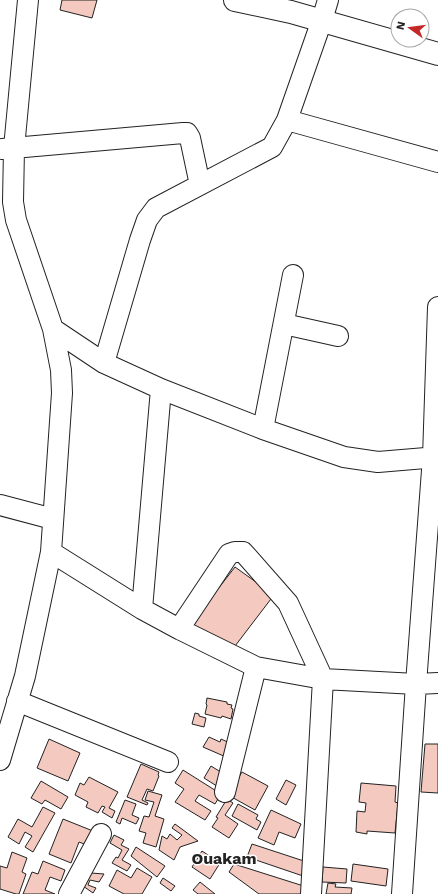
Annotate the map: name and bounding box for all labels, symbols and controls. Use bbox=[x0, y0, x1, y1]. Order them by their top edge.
north arrow bbox=[390, 8, 430, 48]
text: N bbox=[393, 20, 408, 31]
district label: Ouakam bbox=[191, 849, 257, 868]

